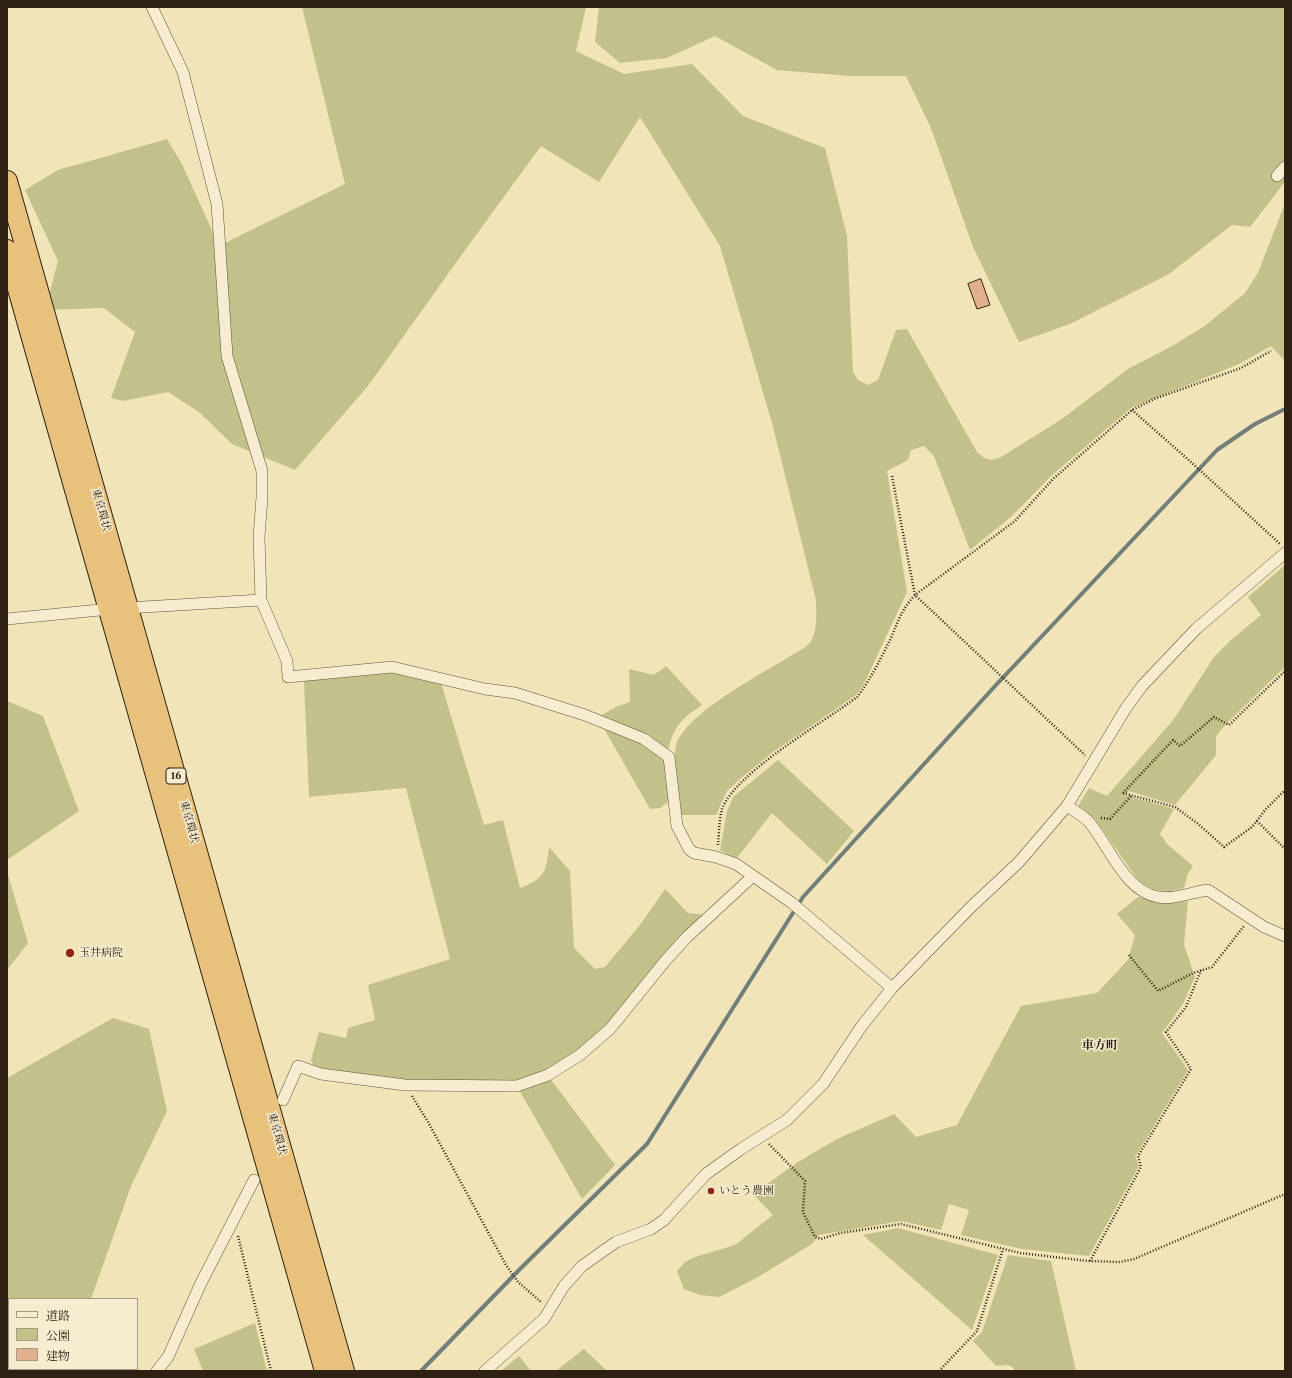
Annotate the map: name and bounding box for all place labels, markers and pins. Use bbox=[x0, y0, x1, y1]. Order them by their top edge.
place label: 玉井病院 bbox=[79, 946, 123, 960]
marker: 玉井病院 bbox=[64, 947, 76, 959]
place label: いとう農園 bbox=[719, 1184, 774, 1198]
marker: いとう農園 bbox=[706, 1186, 716, 1196]

